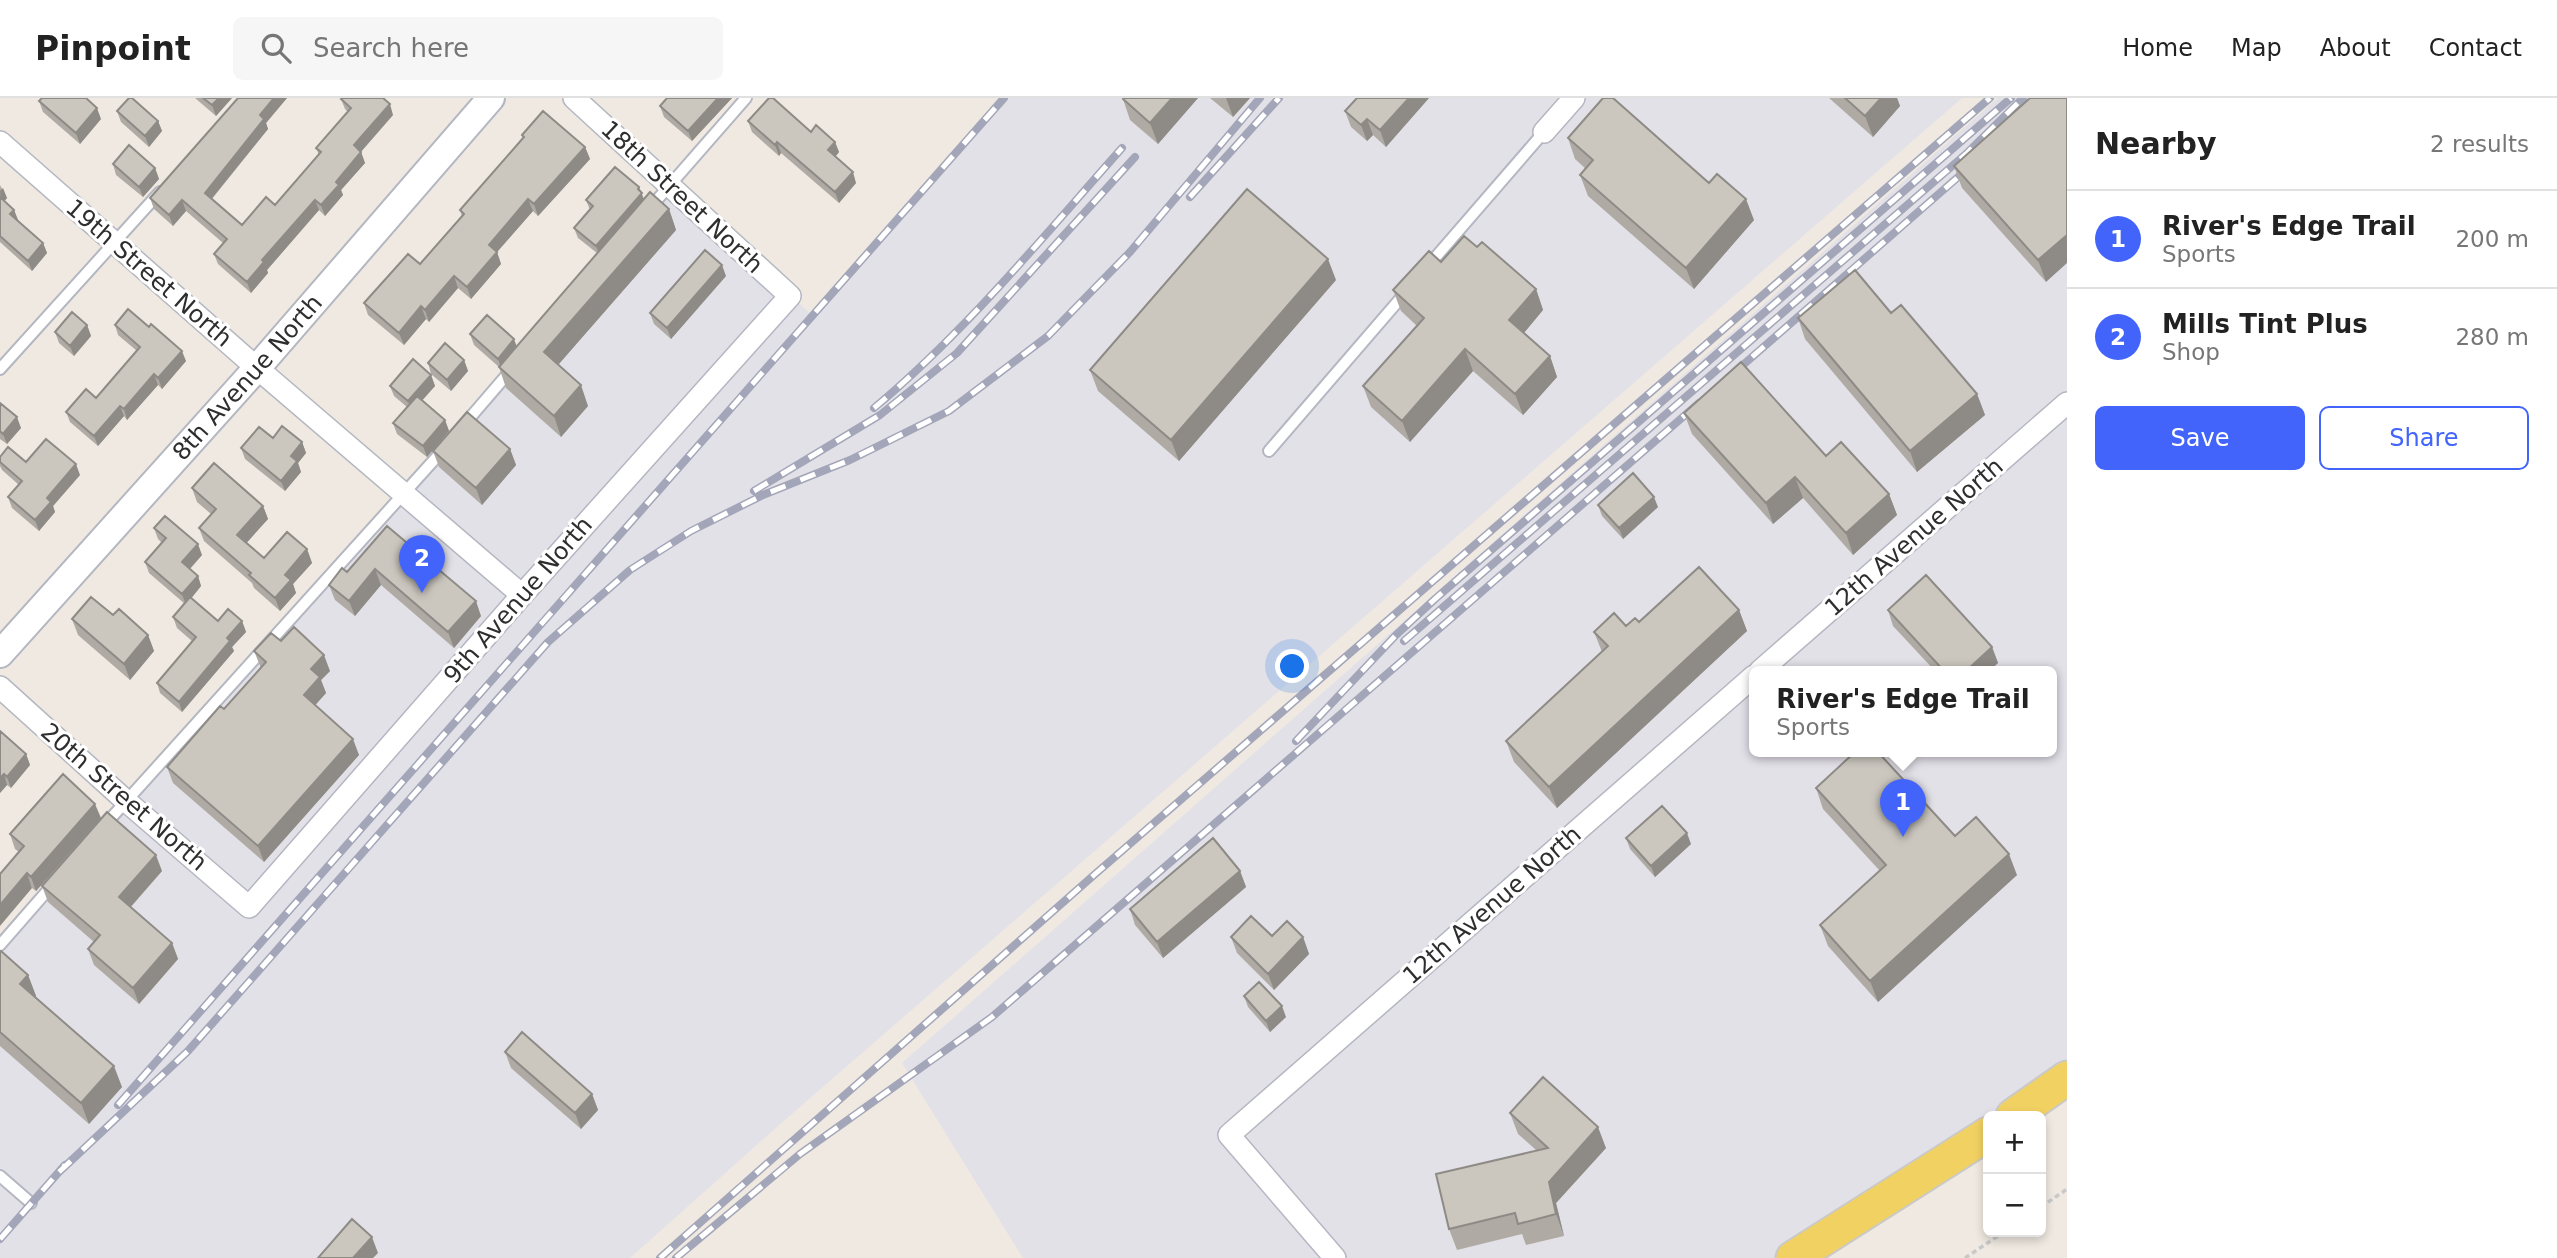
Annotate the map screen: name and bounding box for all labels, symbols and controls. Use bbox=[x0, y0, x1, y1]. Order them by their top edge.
search box bbox=[233, 17, 723, 80]
text: Pinpoint bbox=[35, 29, 191, 68]
icon: search bbox=[257, 29, 295, 67]
text: Search here bbox=[313, 33, 469, 63]
text: Home bbox=[2122, 34, 2193, 62]
text: Map bbox=[2231, 34, 2282, 62]
text: About bbox=[2320, 34, 2391, 62]
text: Contact bbox=[2429, 34, 2522, 62]
street label: 18th Street North bbox=[595, 115, 769, 279]
text: Nearby bbox=[2095, 126, 2217, 161]
text: 2 results bbox=[2430, 131, 2529, 157]
street label: 19th Street North bbox=[60, 193, 238, 353]
text: River's Edge Trail bbox=[2162, 211, 2416, 241]
text: 1 bbox=[2110, 226, 2126, 252]
text: 200 m bbox=[2455, 226, 2529, 252]
text: Sports bbox=[2162, 241, 2236, 267]
street label: 8th Avenue North bbox=[167, 289, 328, 466]
text: Mills Tint Plus bbox=[2162, 309, 2368, 339]
text: 2 bbox=[2110, 324, 2126, 350]
text: 280 m bbox=[2455, 324, 2529, 350]
text: Shop bbox=[2162, 339, 2220, 365]
button: Save bbox=[2095, 406, 2305, 470]
button: Share bbox=[2319, 406, 2529, 470]
street label: 12th Avenue North bbox=[1819, 452, 2009, 622]
street label: 9th Avenue North bbox=[438, 511, 598, 689]
pin: 2 bbox=[399, 535, 445, 593]
your location bbox=[1275, 649, 1309, 683]
popup bbox=[1749, 666, 2057, 757]
text: River's Edge Trail bbox=[1776, 684, 2030, 714]
text: Sports bbox=[1776, 714, 1850, 740]
street label: 20th Street North bbox=[35, 717, 213, 877]
pin: 1 bbox=[1880, 779, 1926, 837]
street label: 12th Avenue North bbox=[1397, 820, 1587, 990]
map controls bbox=[1983, 1111, 2046, 1237]
button: + bbox=[1983, 1111, 2046, 1174]
button: − bbox=[1983, 1174, 2046, 1237]

